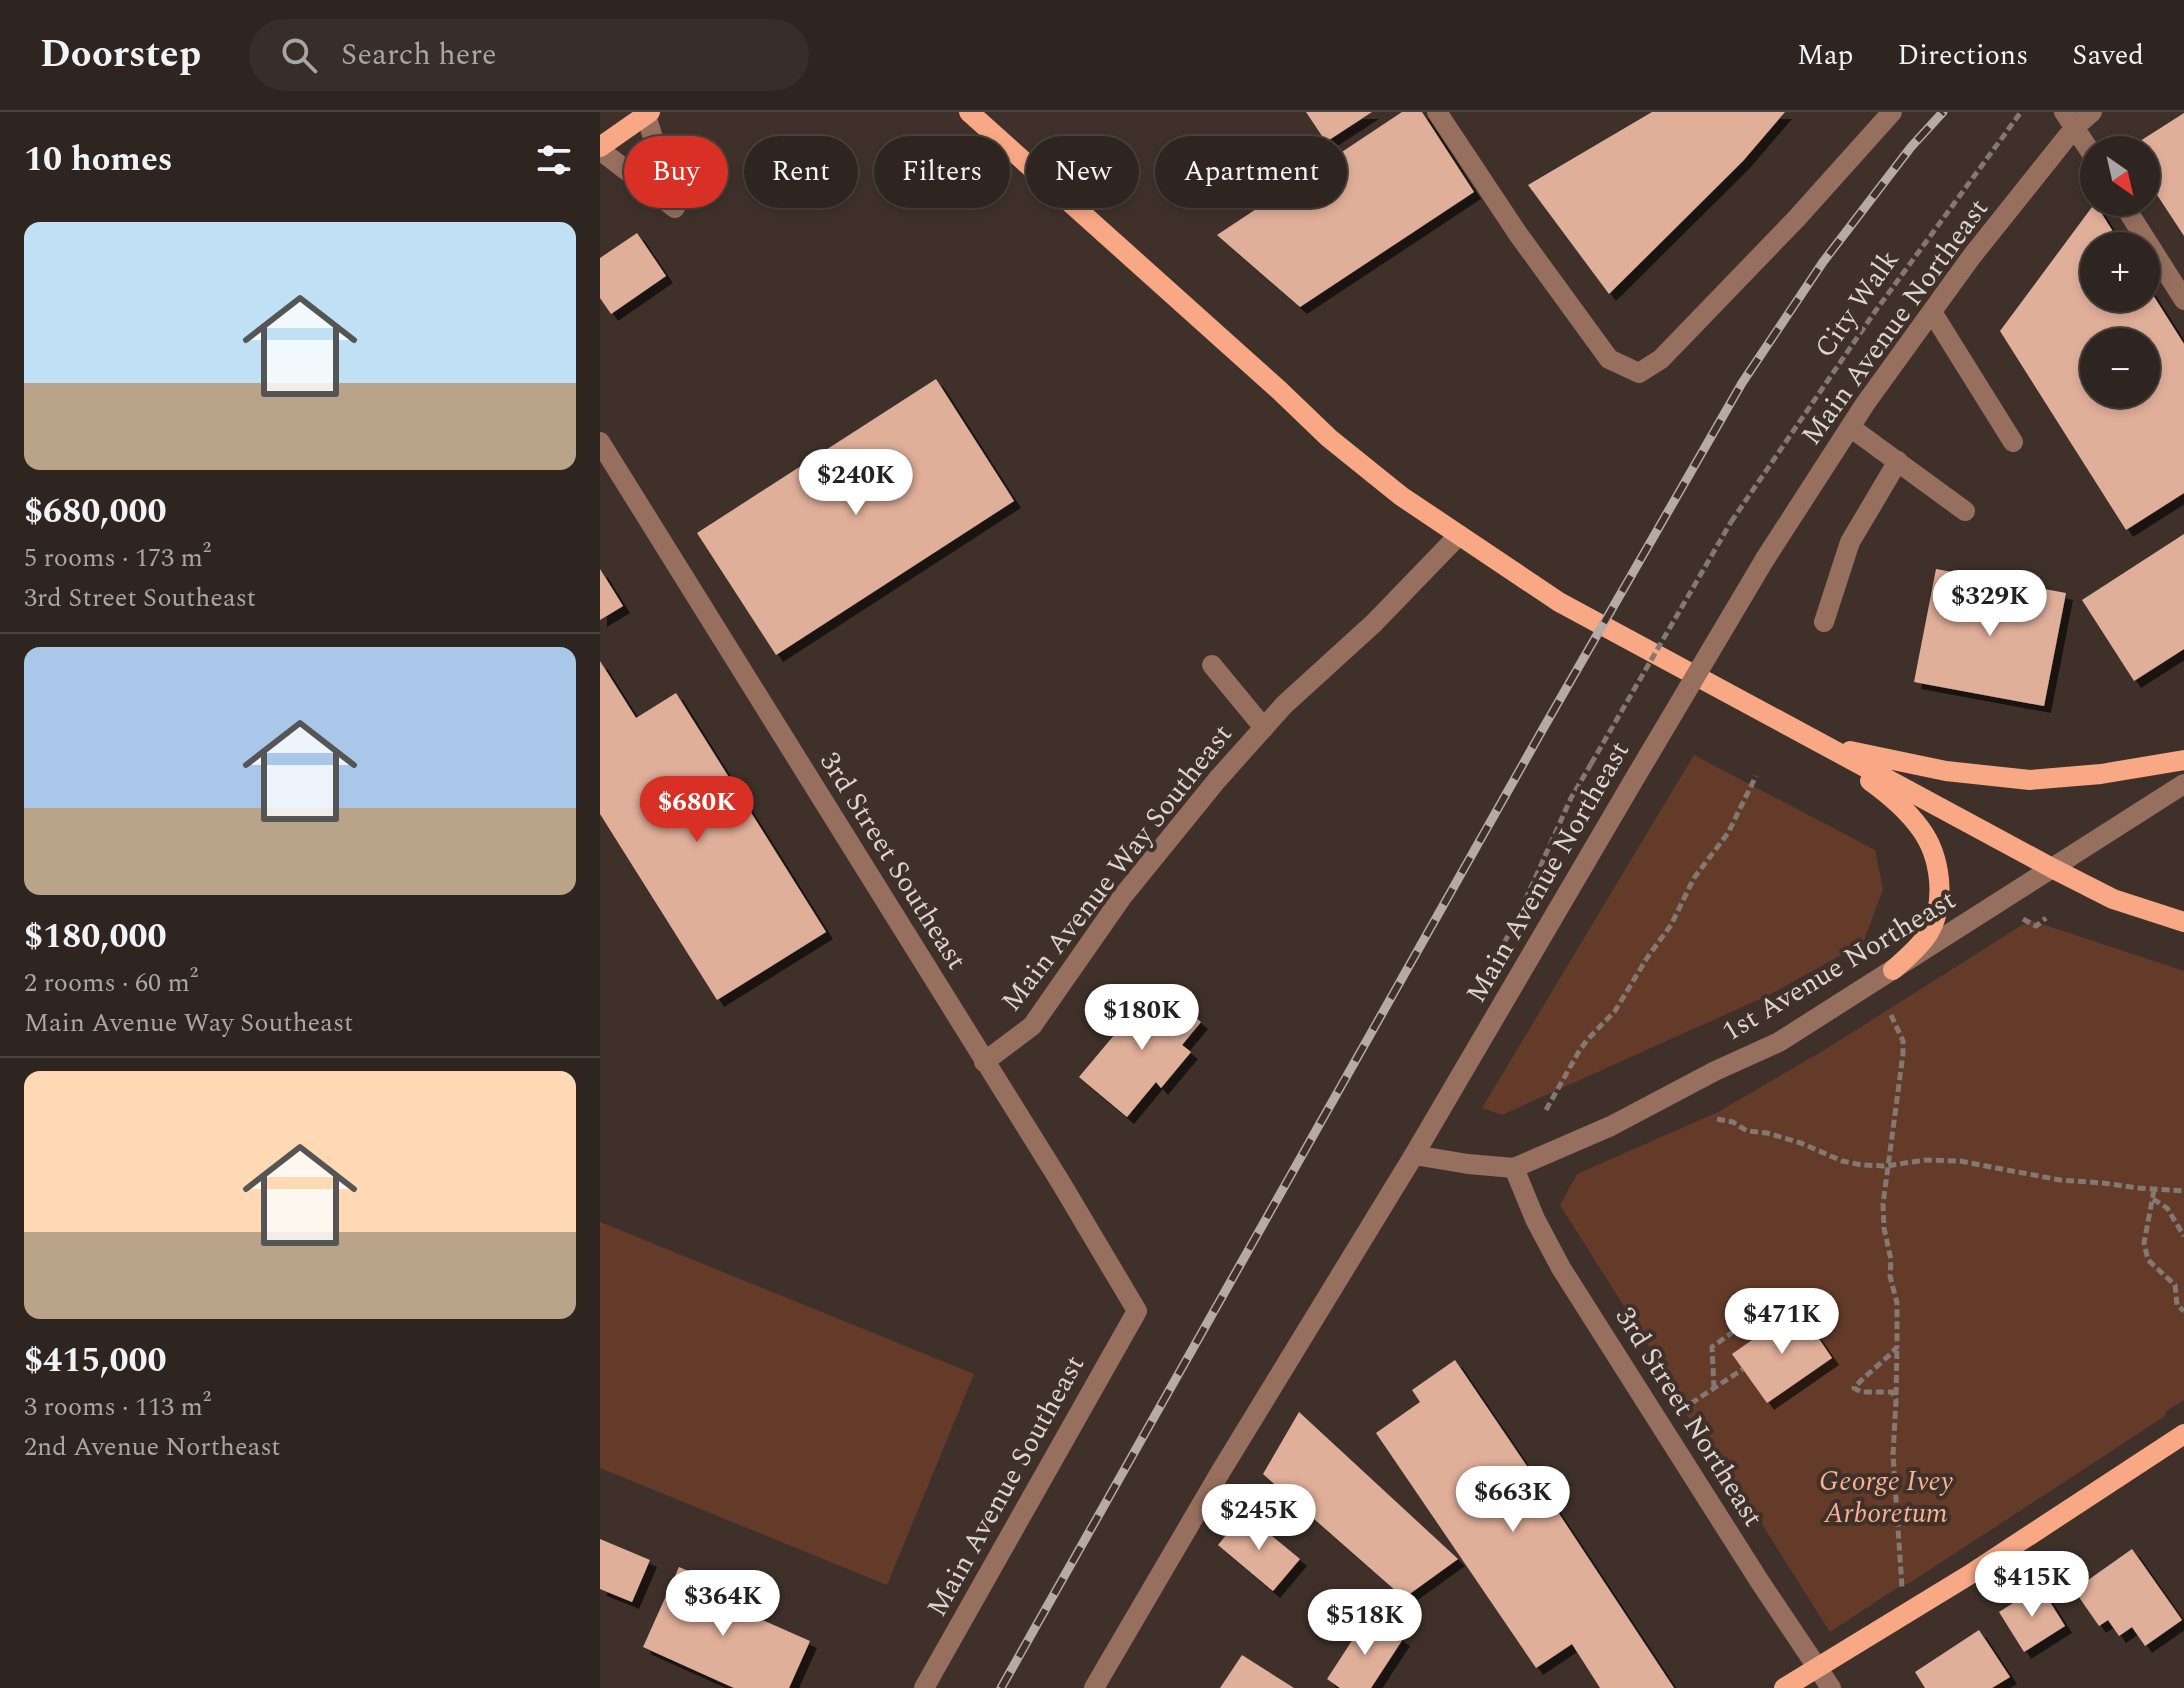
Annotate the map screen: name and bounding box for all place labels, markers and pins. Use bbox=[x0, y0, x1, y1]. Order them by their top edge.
pin: $240K bbox=[800, 449, 912, 517]
pin: $329K bbox=[1934, 570, 2046, 638]
pin: $680K bbox=[641, 776, 753, 844]
pin: $180K bbox=[1086, 984, 1198, 1052]
pin: $471K bbox=[1726, 1288, 1838, 1356]
pin: $663K bbox=[1457, 1466, 1569, 1534]
pin: $245K bbox=[1203, 1484, 1315, 1552]
pin: $415K bbox=[1976, 1551, 2088, 1619]
pin: $364K bbox=[667, 1570, 779, 1638]
pin: $518K bbox=[1309, 1589, 1421, 1657]

